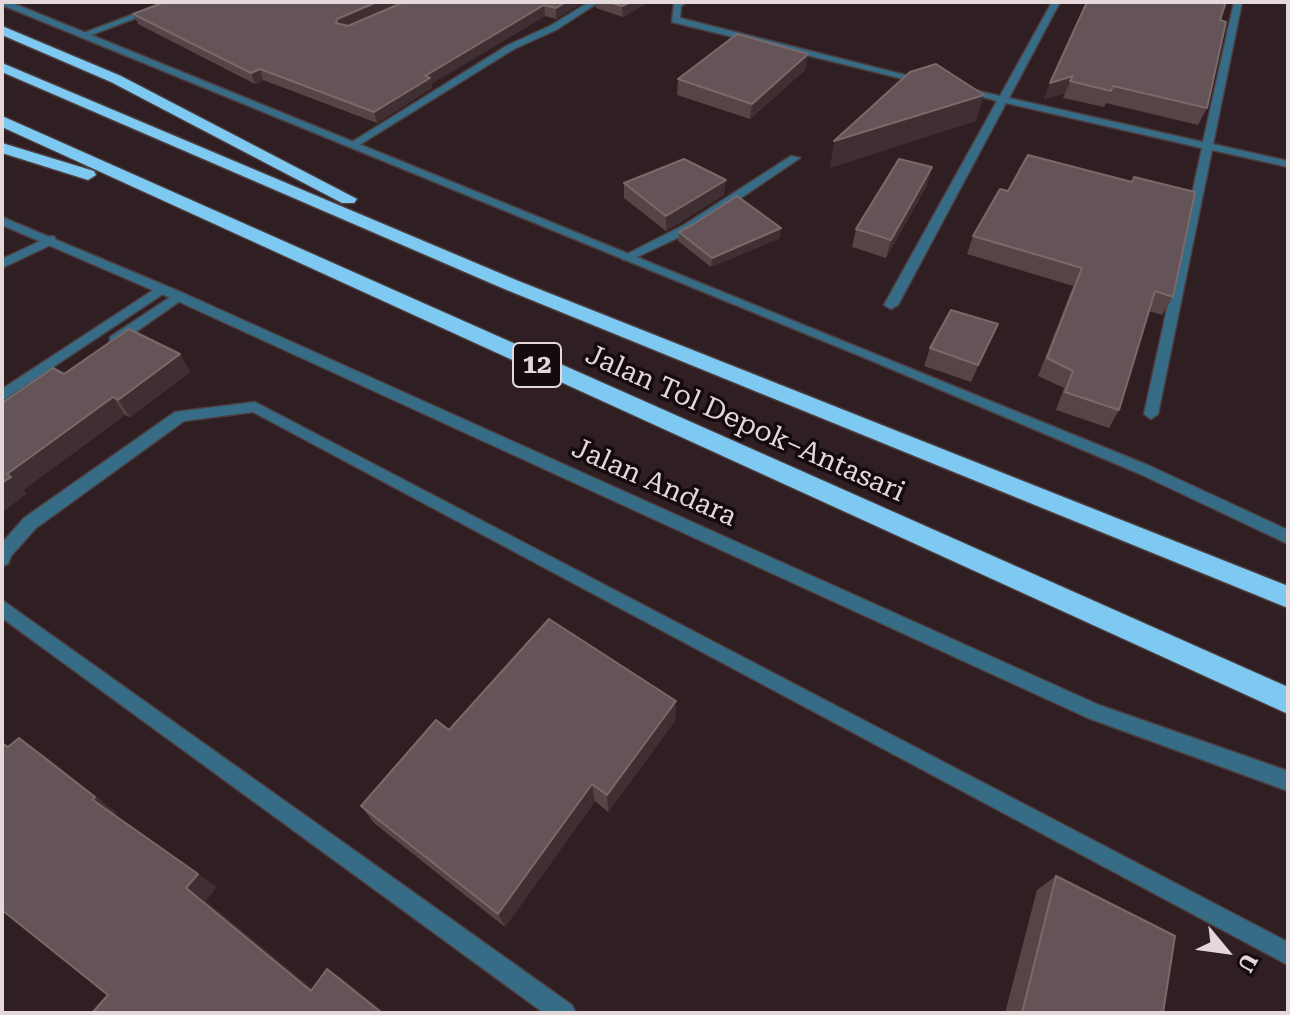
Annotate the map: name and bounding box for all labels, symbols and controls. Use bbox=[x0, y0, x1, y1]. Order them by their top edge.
street label: Jalan Tol Depok–Antasari bbox=[580, 338, 910, 510]
road number: 12 bbox=[513, 343, 561, 387]
street label: Jalan Andara bbox=[567, 432, 741, 534]
north arrow bbox=[1186, 911, 1266, 991]
text: U bbox=[1232, 949, 1262, 976]

